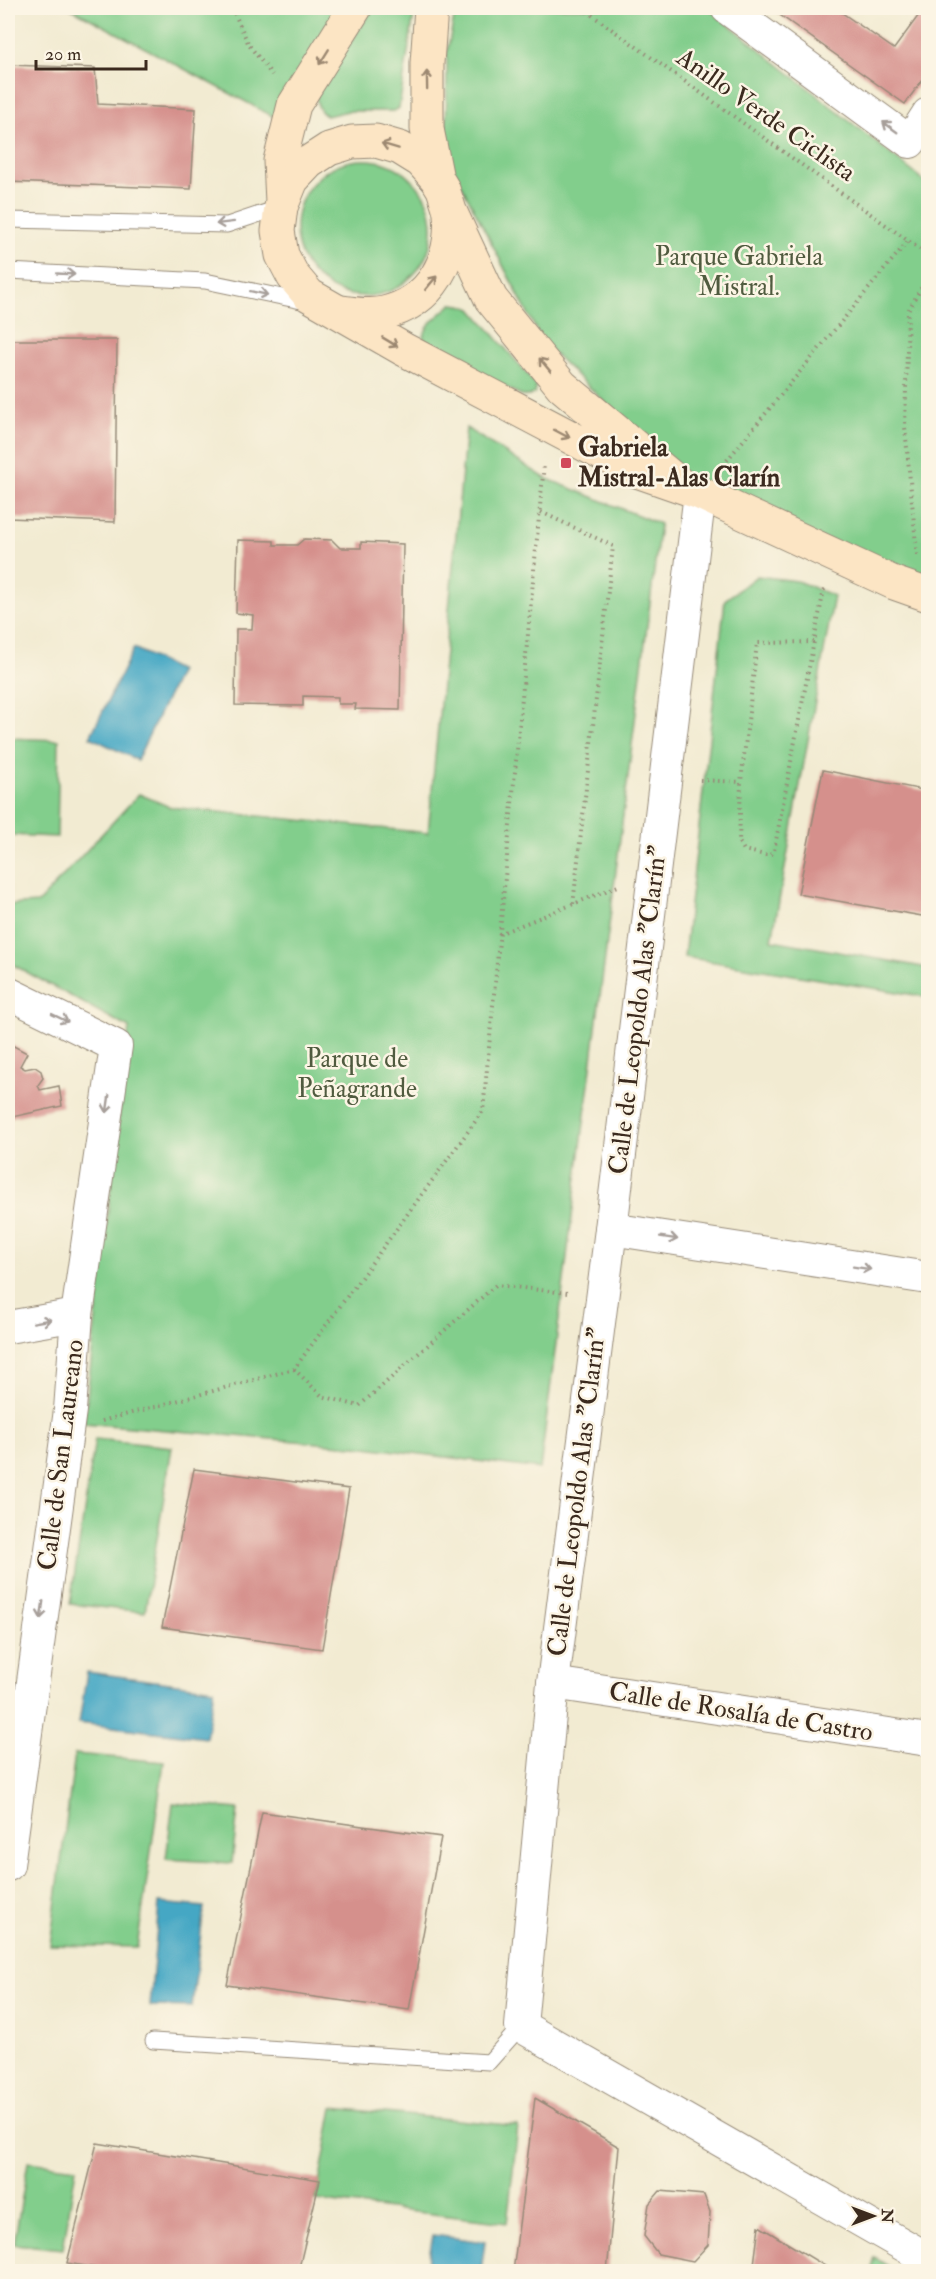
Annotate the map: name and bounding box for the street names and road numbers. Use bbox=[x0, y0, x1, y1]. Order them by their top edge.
street label: Anillo Verde Ciclista bbox=[669, 41, 862, 189]
street label: Calle de Leopoldo Alas "Clarín" bbox=[602, 844, 675, 1176]
street label: Calle de Leopoldo Alas "Clarín" bbox=[541, 1326, 614, 1658]
street label: Calle de San Laureano bbox=[31, 1338, 91, 1572]
street label: Calle de Rosalía de Castro bbox=[607, 1675, 875, 1749]

